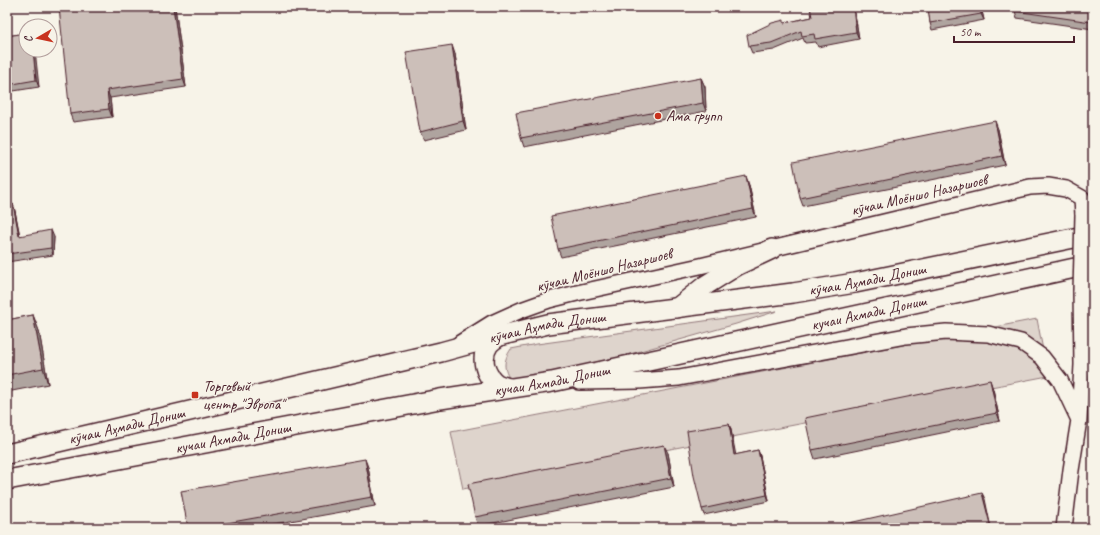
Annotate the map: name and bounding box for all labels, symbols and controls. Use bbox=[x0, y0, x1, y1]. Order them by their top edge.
north arrow bbox=[18, 18, 58, 58]
scale bar bbox=[954, 18, 1074, 44]
text: 50 m bbox=[960, 24, 982, 40]
text: С bbox=[21, 34, 35, 43]
place label: Ама групп bbox=[666, 106, 722, 126]
marker: Ама групп bbox=[653, 111, 663, 121]
street label: кӯчаи Моёншо Назаршоев bbox=[849, 169, 992, 220]
street label: кӯчаи Моёншо Назаршоев bbox=[534, 243, 677, 297]
street label: кӯчаи Аҳмади Дониш bbox=[807, 259, 928, 300]
street label: кучаи Ахмади Дониш bbox=[809, 291, 929, 335]
street label: кӯчаи Аҳмади Дониш bbox=[486, 307, 607, 348]
street label: кучаи Ахмади Дониш bbox=[493, 360, 612, 401]
place label: Торговый центр "Эвропа" bbox=[203, 376, 287, 414]
marker: Торговый центр "Эвропа" bbox=[190, 390, 200, 400]
street label: кӯчаи Аҳмади Дониш bbox=[67, 402, 187, 449]
street label: кучаи Ахмади Дониш bbox=[174, 417, 293, 458]

